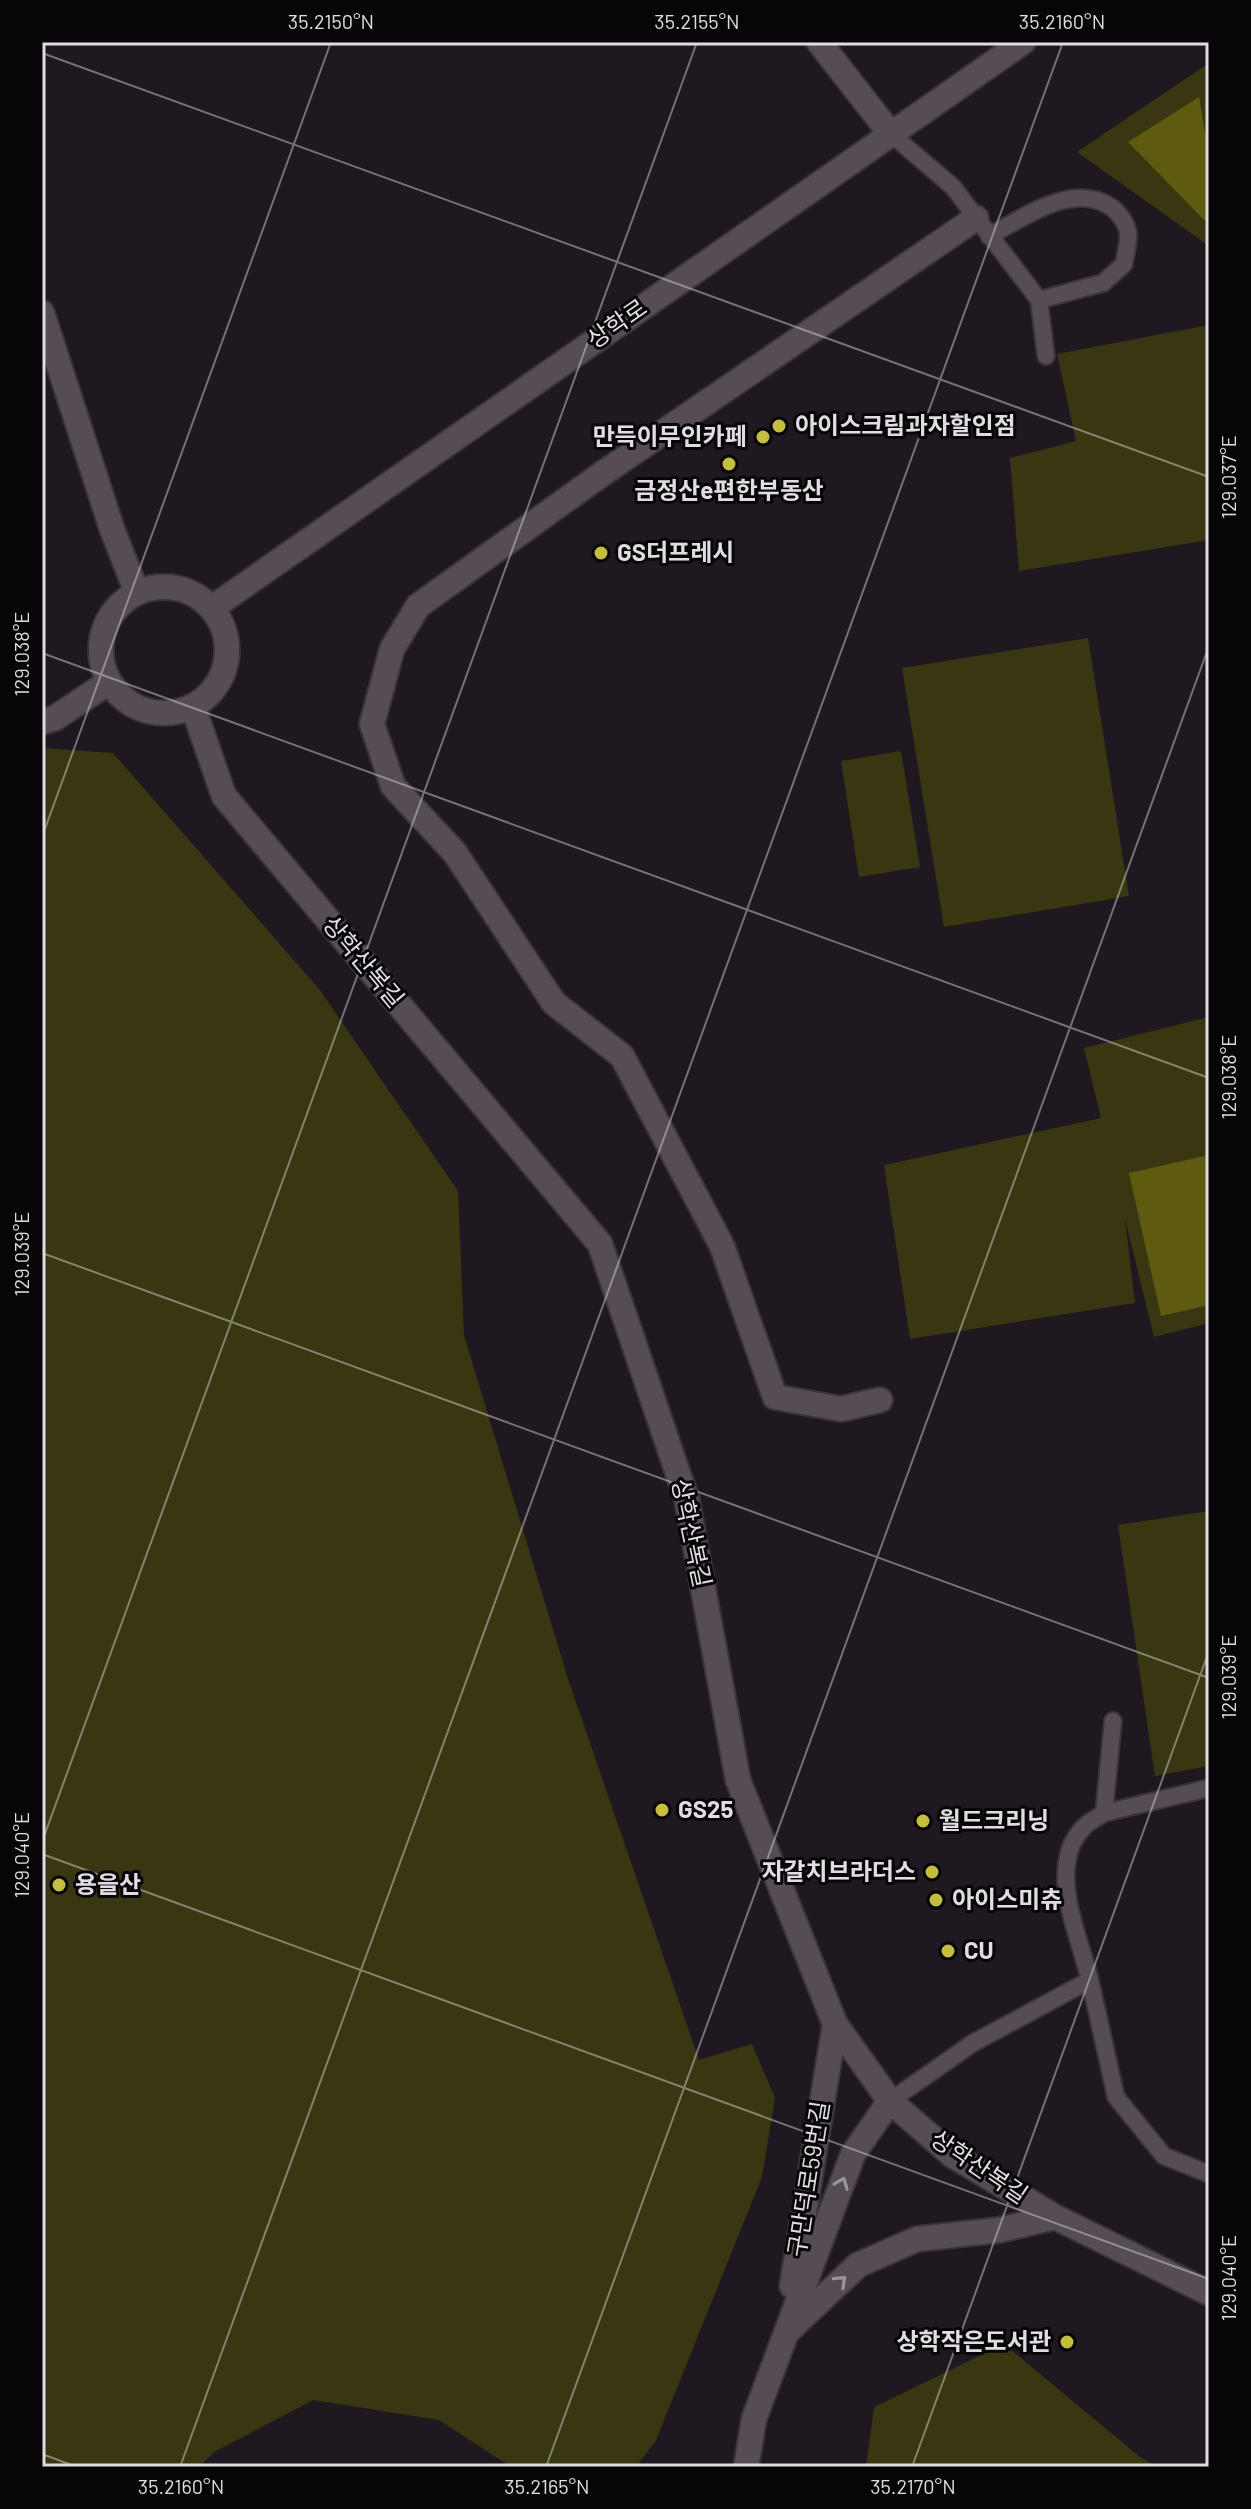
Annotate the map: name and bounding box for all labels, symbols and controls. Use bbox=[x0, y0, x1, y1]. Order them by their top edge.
text: 35.2150°N bbox=[288, 9, 374, 33]
text: 35.2155°N bbox=[654, 9, 740, 33]
text: 35.2160°N bbox=[1019, 9, 1105, 33]
street label: 상학로 bbox=[581, 292, 652, 354]
place label: 아이스크림과자할인점 bbox=[795, 410, 1016, 439]
marker: 아이스크림과자할인점 bbox=[770, 417, 788, 435]
place label: 만득이무인카페 bbox=[592, 421, 747, 450]
marker: 만득이무인카페 bbox=[754, 428, 772, 446]
text: 129.037°E bbox=[1216, 435, 1240, 519]
marker: 금정산e편한부동산 bbox=[720, 455, 738, 473]
place label: 금정산e편한부동산 bbox=[634, 475, 824, 504]
place label: GS더프레시 bbox=[617, 537, 734, 566]
marker: GS더프레시 bbox=[592, 544, 610, 562]
text: 129.038°E bbox=[9, 612, 33, 696]
street label: 상학산복길 bbox=[318, 909, 411, 1013]
text: 129.038°E bbox=[1216, 1035, 1240, 1119]
text: 129.039°E bbox=[9, 1212, 33, 1296]
street label: 상학산복길 bbox=[667, 1476, 718, 1590]
text: 129.039°E bbox=[1216, 1635, 1240, 1719]
place label: GS25 bbox=[678, 1794, 733, 1823]
marker: GS25 bbox=[653, 1801, 671, 1819]
place label: 월드크리닝 bbox=[939, 1805, 1049, 1834]
text: 129.040°E bbox=[9, 1812, 33, 1898]
marker: 월드크리닝 bbox=[914, 1812, 932, 1830]
place label: 자갈치브라더스 bbox=[761, 1856, 916, 1885]
marker: 자갈치브라더스 bbox=[923, 1863, 941, 1881]
place label: 용을산 bbox=[75, 1869, 141, 1898]
marker: 용을산 bbox=[50, 1876, 68, 1894]
place label: 아이스미츄 bbox=[952, 1884, 1062, 1913]
marker: 아이스미츄 bbox=[927, 1891, 945, 1909]
place label: CU bbox=[964, 1935, 994, 1964]
marker: CU bbox=[939, 1942, 957, 1960]
street label: 구만덕로59번길 bbox=[781, 2099, 834, 2259]
street label: 상학산복길 bbox=[926, 2123, 1034, 2209]
one-way arrow bbox=[832, 2177, 849, 2191]
text: 129.040°E bbox=[1216, 2235, 1240, 2321]
one-way arrow bbox=[832, 2276, 846, 2290]
place label: 상학작은도서관 bbox=[896, 2326, 1051, 2355]
marker: 상학작은도서관 bbox=[1058, 2333, 1076, 2351]
text: 35.2160°N bbox=[138, 2474, 224, 2498]
text: 35.2165°N bbox=[504, 2474, 590, 2498]
text: 35.2170°N bbox=[870, 2474, 956, 2498]

